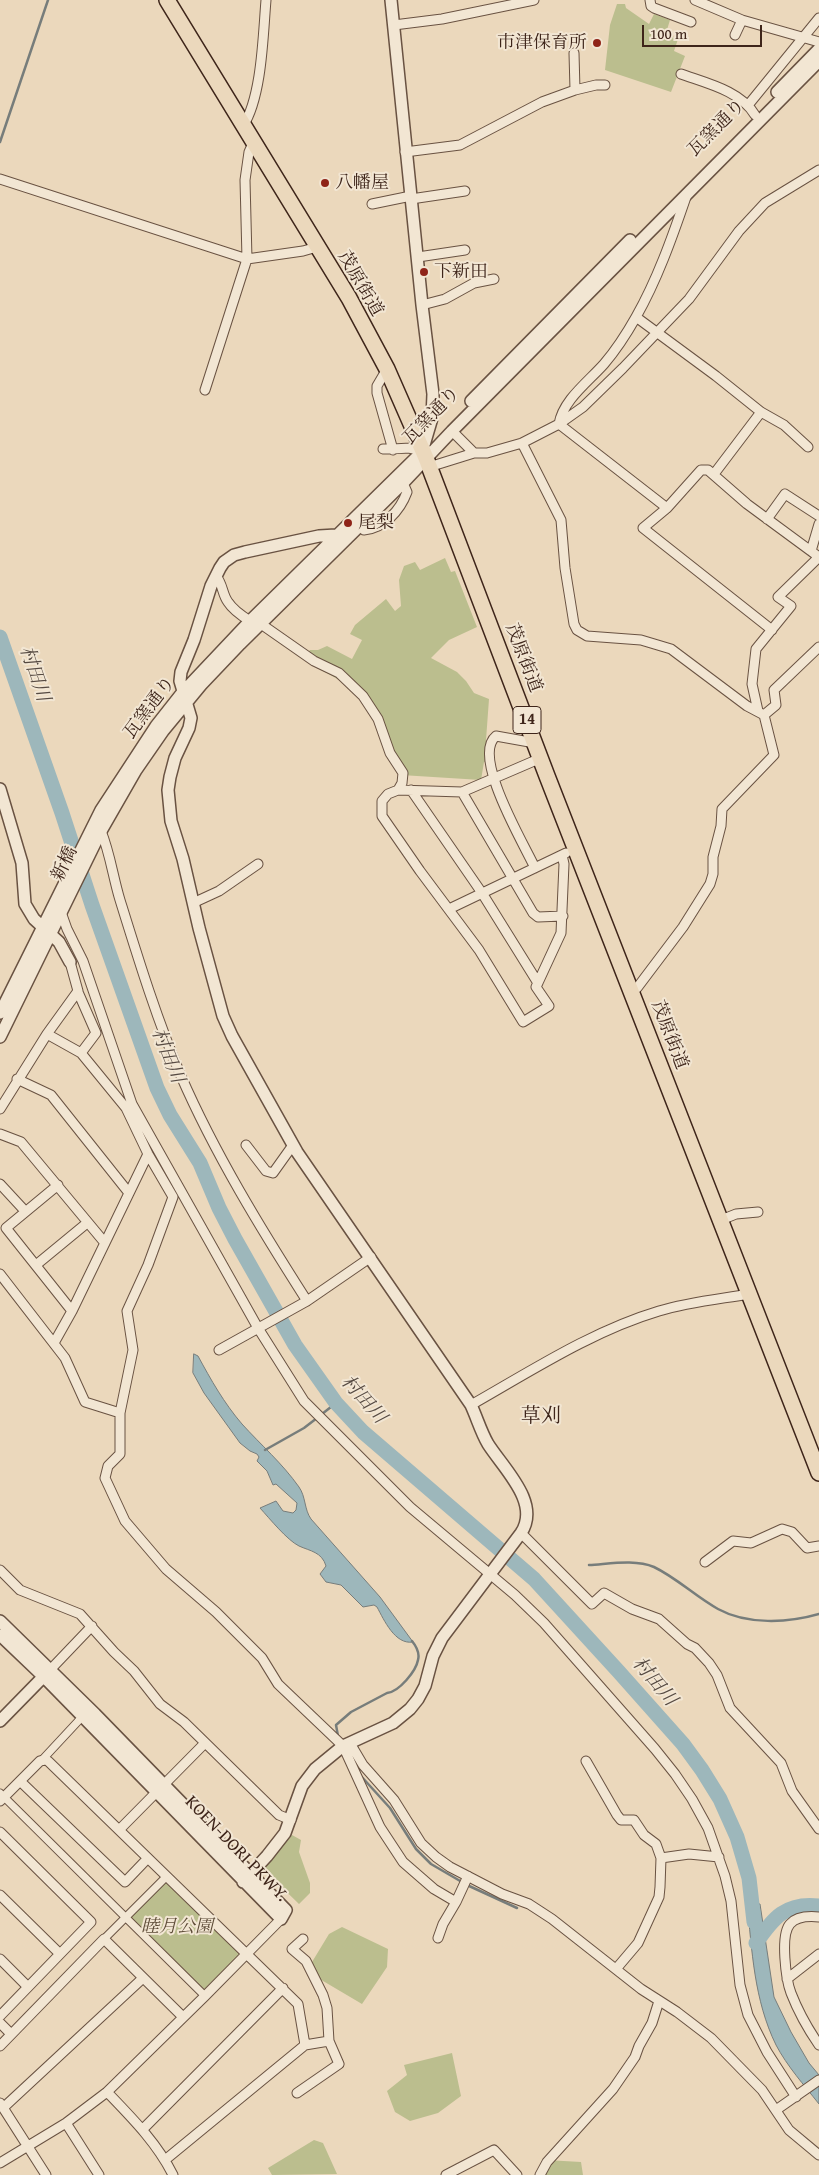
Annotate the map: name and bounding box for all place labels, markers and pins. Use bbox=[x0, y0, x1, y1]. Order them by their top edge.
place label: 市津保育所 bbox=[497, 32, 587, 54]
marker: 市津保育所 bbox=[591, 37, 603, 49]
place label: 八幡屋 bbox=[335, 172, 389, 194]
marker: 八幡屋 bbox=[319, 177, 331, 189]
place label: 下新田 bbox=[434, 261, 488, 283]
marker: 下新田 bbox=[418, 266, 430, 278]
place label: 尾梨 bbox=[358, 512, 394, 534]
marker: 尾梨 bbox=[342, 517, 354, 529]

